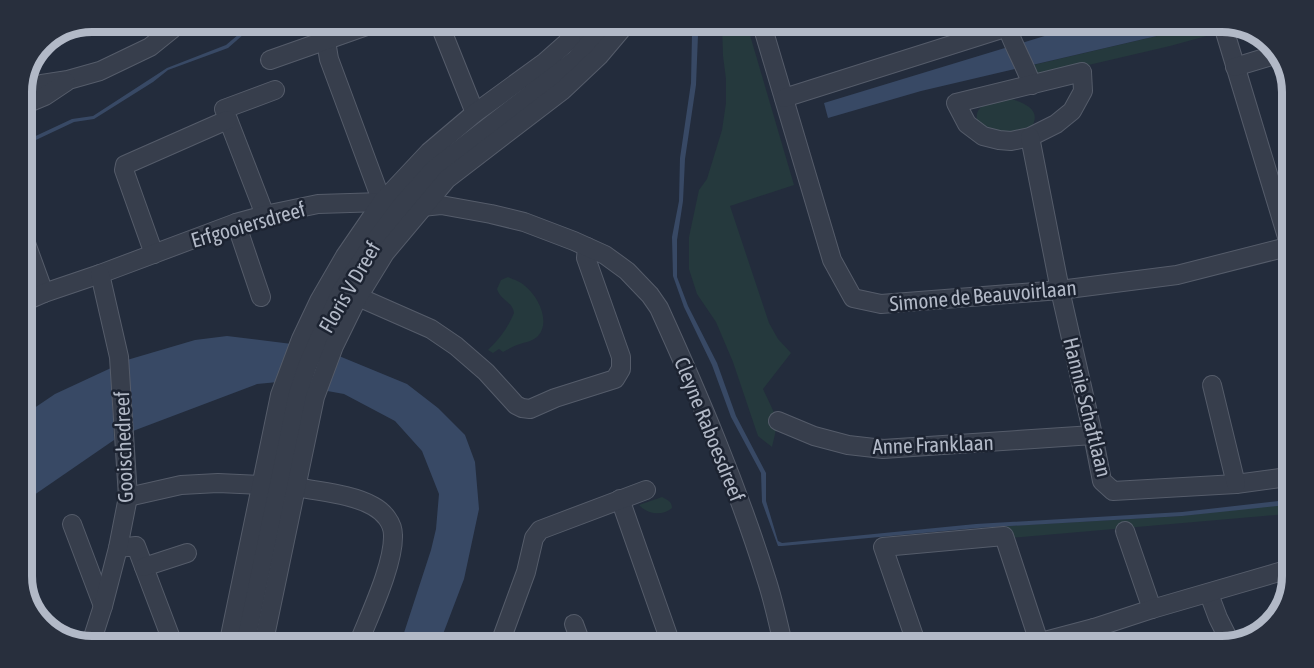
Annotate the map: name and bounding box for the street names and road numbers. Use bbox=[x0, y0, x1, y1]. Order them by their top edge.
street label: Erfgooiersdreef bbox=[188, 196, 308, 252]
street label: Floris V Dreef bbox=[313, 237, 385, 337]
street label: Simone de Beauvoirlaan bbox=[888, 275, 1078, 315]
street label: Hannie Schaftlaan bbox=[1059, 335, 1117, 479]
street label: Cleyne Raboesdreef bbox=[670, 353, 750, 505]
street label: Gooischedreef bbox=[109, 391, 137, 503]
street label: Anne Franklaan bbox=[872, 430, 994, 458]

